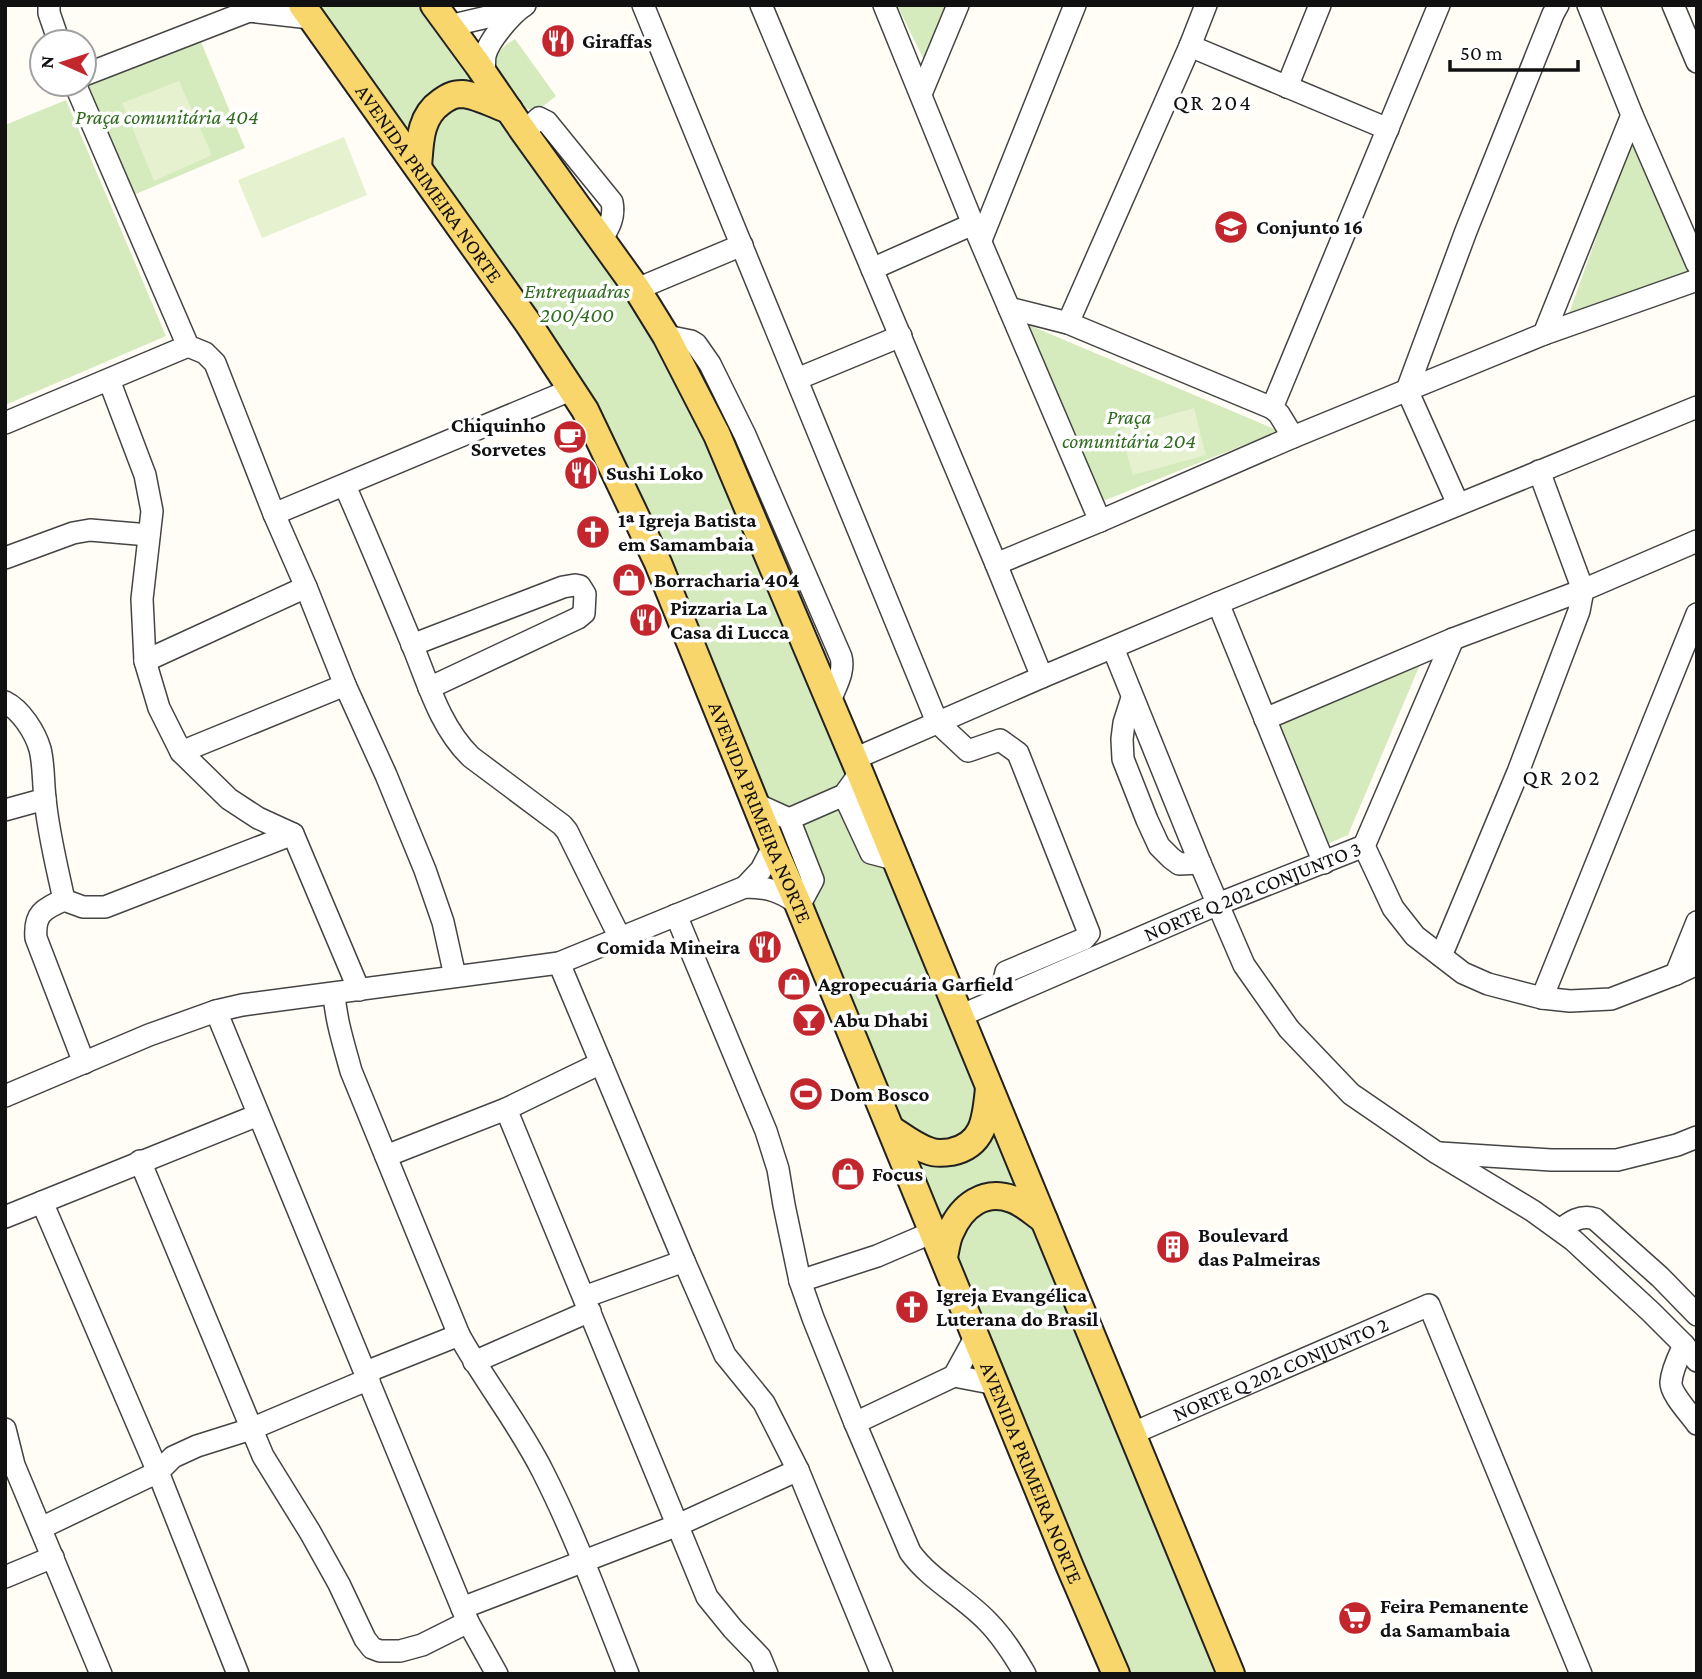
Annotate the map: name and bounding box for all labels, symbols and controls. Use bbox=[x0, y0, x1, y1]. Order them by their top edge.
restaurant icon: Giraffas bbox=[539, 22, 577, 60]
north arrow bbox=[28, 28, 98, 98]
scale bar bbox=[1450, 28, 1578, 72]
place label: Giraffas bbox=[582, 29, 653, 53]
text: 50 m bbox=[1460, 41, 1503, 65]
text: N bbox=[36, 55, 57, 69]
street label: AVENIDA PRIMEIRA NORTE bbox=[350, 80, 507, 287]
district label: QR 204 bbox=[1173, 89, 1253, 115]
park label: Praça comunitária 404 bbox=[75, 105, 259, 129]
school or university icon: Conjunto 16 bbox=[1212, 208, 1250, 246]
place label: Conjunto 16 bbox=[1256, 215, 1363, 239]
park label: Entrequadras 200/400 bbox=[524, 279, 631, 327]
park label: Praça comunitária 204 bbox=[1062, 405, 1196, 453]
place label: Chiquinho Sorvetes bbox=[451, 413, 546, 461]
cafe icon: Chiquinho Sorvetes bbox=[551, 418, 589, 456]
restaurant icon: Sushi Loko bbox=[562, 454, 600, 492]
place label: Sushi Loko bbox=[606, 461, 704, 485]
place label: 1ª Igreja Batista em Samambaia bbox=[618, 508, 757, 556]
church icon: 1ª Igreja Batista em Samambaia bbox=[574, 513, 612, 551]
shop icon: Borracharia 404 bbox=[610, 561, 648, 599]
place label: Borracharia 404 bbox=[654, 568, 800, 592]
place label: Pizzaria La Casa di Lucca bbox=[670, 596, 790, 644]
restaurant icon: Pizzaria La Casa di Lucca bbox=[627, 601, 665, 639]
street label: AVENIDA PRIMEIRA NORTE bbox=[703, 698, 817, 926]
district label: QR 202 bbox=[1522, 764, 1602, 790]
street label: NORTE Q 202 CONJUNTO 3 bbox=[1140, 836, 1365, 947]
restaurant icon: Comida Mineira bbox=[746, 928, 784, 966]
place label: Comida Mineira bbox=[596, 935, 741, 959]
shop icon: Agropecuária Garfield bbox=[775, 965, 813, 1003]
place label: Agropecuária Garfield bbox=[817, 972, 1014, 996]
bar icon: Abu Dhabi bbox=[790, 1001, 828, 1039]
place label: Abu Dhabi bbox=[833, 1008, 928, 1032]
sports icon: Dom Bosco bbox=[787, 1075, 825, 1113]
place label: Dom Bosco bbox=[830, 1082, 929, 1106]
shop icon: Focus bbox=[829, 1155, 867, 1193]
place label: Focus bbox=[872, 1162, 924, 1186]
place label: Boulevard das Palmeiras bbox=[1198, 1223, 1321, 1271]
building icon: Boulevard das Palmeiras bbox=[1154, 1228, 1192, 1266]
place label: Igreja Evangélica Luterana do Brasil bbox=[936, 1283, 1098, 1331]
church icon: Igreja Evangélica Luterana do Brasil bbox=[893, 1288, 931, 1326]
street label: NORTE Q 202 CONJUNTO 2 bbox=[1169, 1312, 1392, 1426]
street label: AVENIDA PRIMEIRA NORTE bbox=[975, 1358, 1088, 1587]
place label: Feira Pemanente da Samambaia bbox=[1380, 1594, 1529, 1642]
supermarket icon: Feira Pemanente da Samambaia bbox=[1336, 1599, 1374, 1637]

